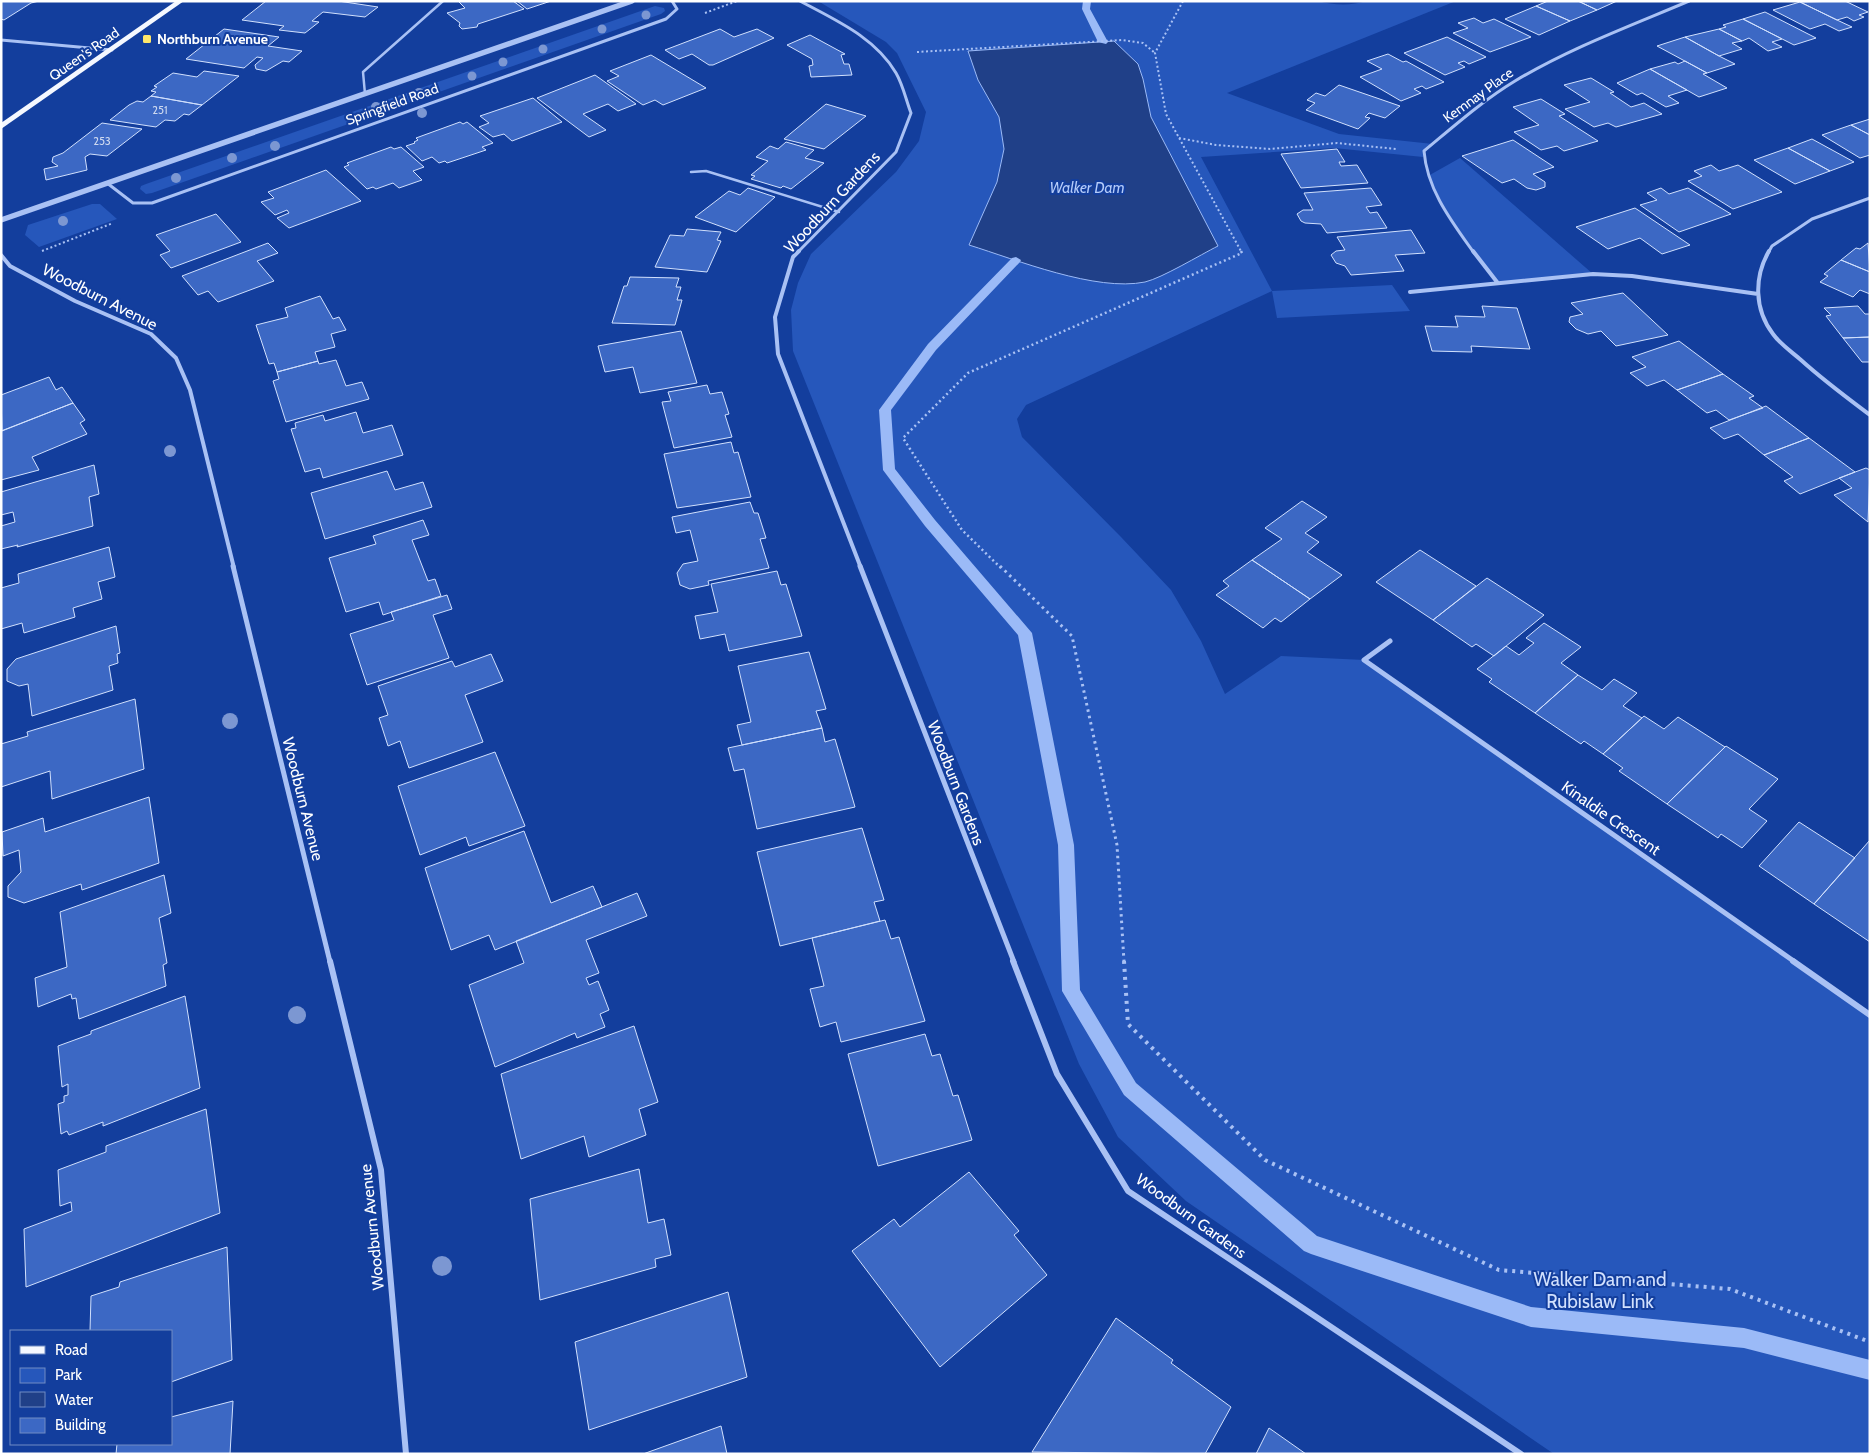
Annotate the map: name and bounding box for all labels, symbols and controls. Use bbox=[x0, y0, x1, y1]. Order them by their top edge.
street label: Queen's Road bbox=[45, 23, 123, 85]
place label: Northburn Avenue bbox=[157, 30, 268, 48]
marker: Northburn Avenue bbox=[141, 33, 153, 45]
street label: Kemnay Place bbox=[1439, 63, 1517, 127]
street label: Springfield Road bbox=[343, 79, 441, 129]
house number: 251 bbox=[152, 103, 168, 117]
house number: 253 bbox=[93, 134, 111, 148]
street label: Woodburn Gardens bbox=[780, 147, 884, 257]
water label: Walker Dam bbox=[1049, 179, 1125, 197]
street label: Woodburn Avenue bbox=[39, 260, 161, 334]
street label: Woodburn Gardens bbox=[924, 718, 989, 848]
street label: Woodburn Avenue bbox=[278, 735, 328, 863]
street label: Kinaldie Crescent bbox=[1558, 777, 1665, 859]
street label: Woodburn Avenue bbox=[356, 1163, 388, 1291]
street label: Woodburn Gardens bbox=[1132, 1170, 1250, 1263]
park label: Walker Dam and Rubislaw Link bbox=[1534, 1268, 1666, 1313]
legend bbox=[10, 1330, 172, 1445]
text: Road bbox=[55, 1341, 88, 1359]
text: Park bbox=[55, 1366, 82, 1384]
text: Water bbox=[55, 1391, 93, 1409]
text: Building bbox=[55, 1416, 106, 1434]

